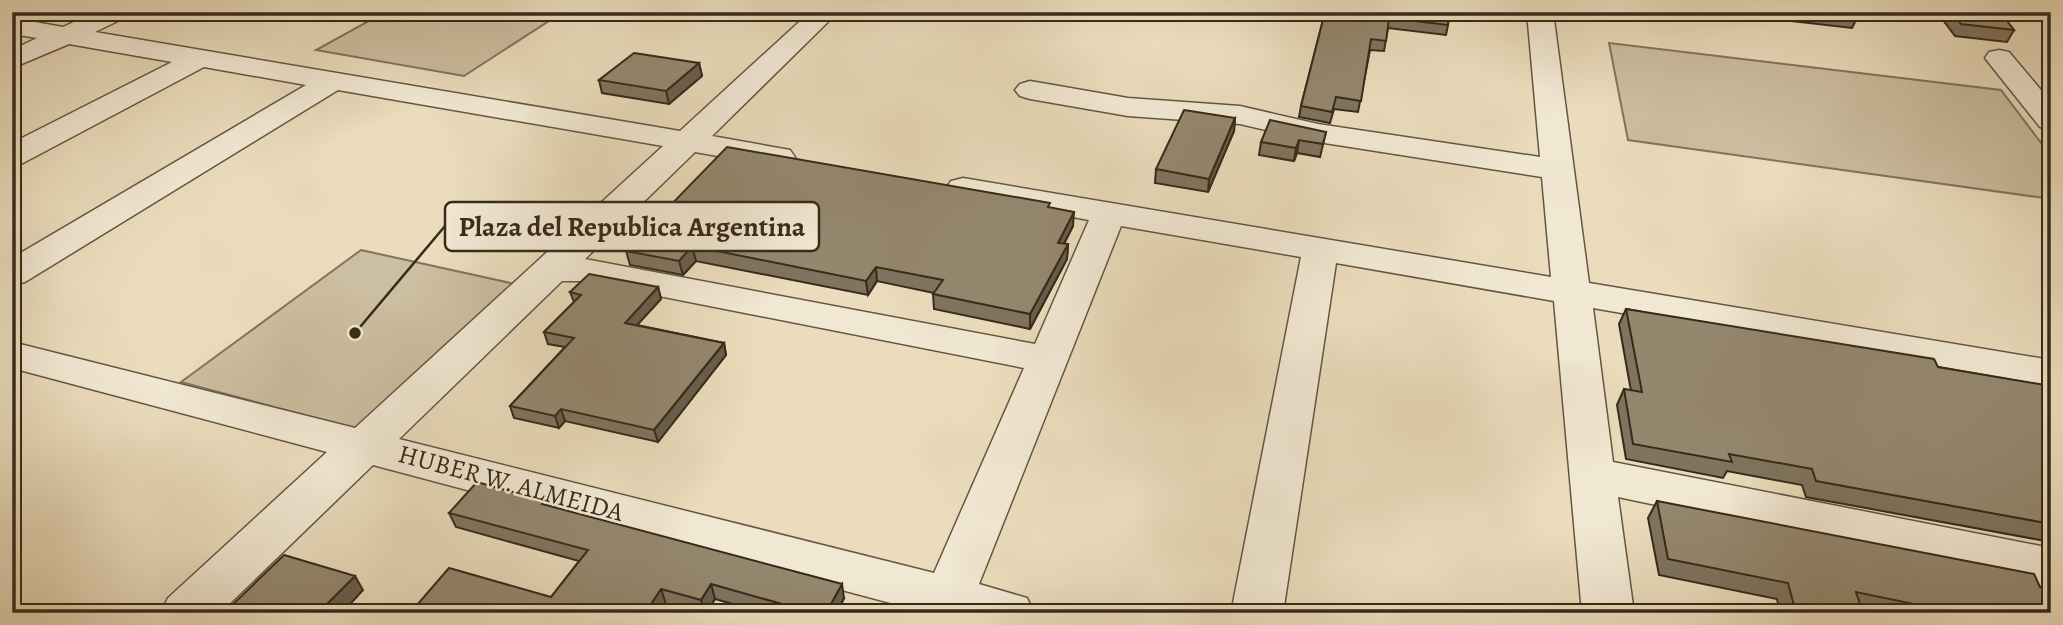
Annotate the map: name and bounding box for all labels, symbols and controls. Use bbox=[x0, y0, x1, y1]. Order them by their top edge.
callout: Plaza del Republica Argentina bbox=[445, 202, 819, 251]
text: Plaza del Republica Argentina bbox=[459, 208, 806, 246]
street label: HUBER W. ALMEIDA bbox=[395, 436, 628, 530]

